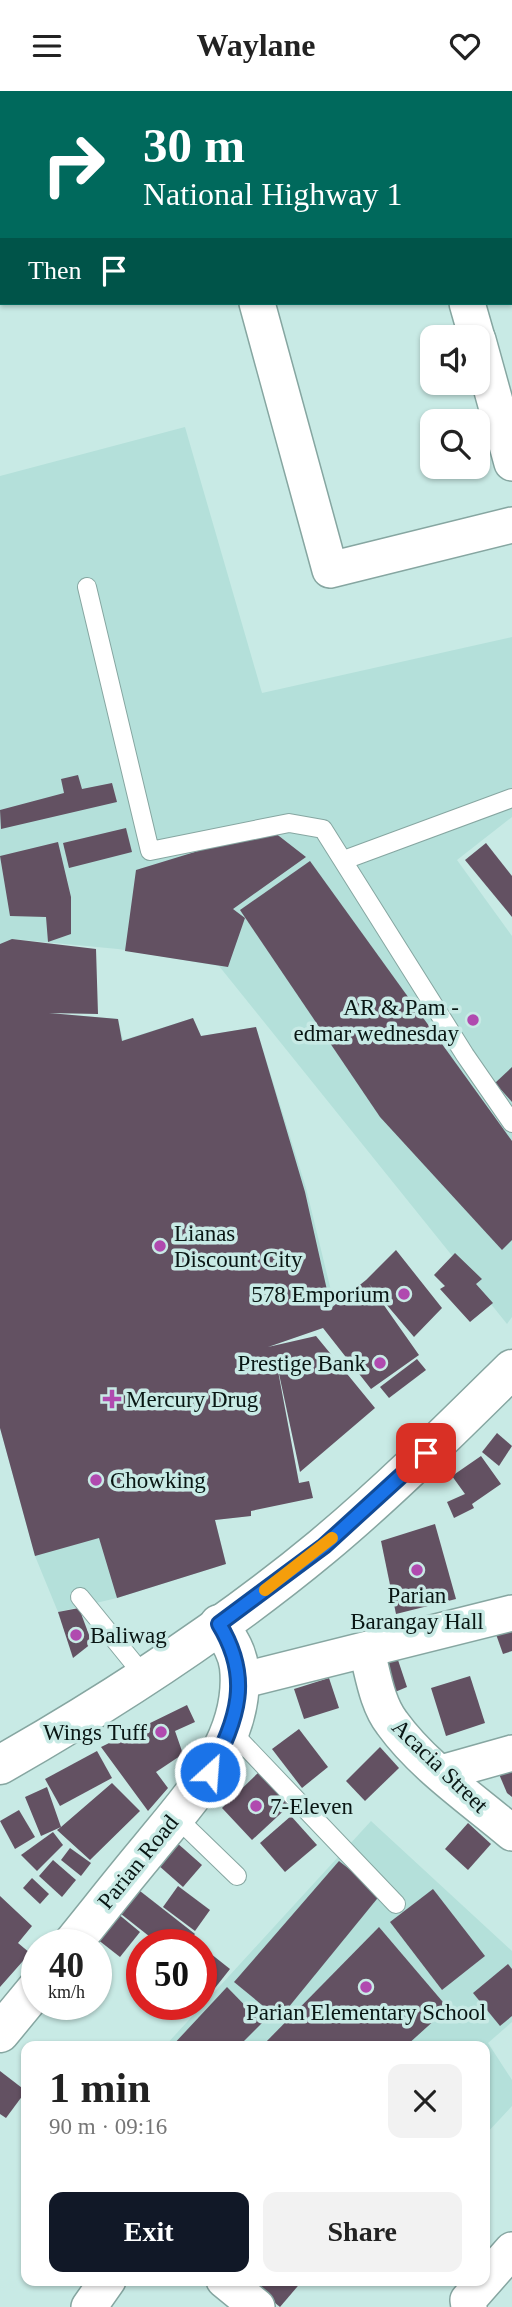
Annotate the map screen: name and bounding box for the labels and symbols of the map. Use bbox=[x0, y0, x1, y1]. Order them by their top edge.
place label: AR & Pam - edmar wednesday bbox=[294, 995, 459, 1046]
marker: AR & Pam - edmar wednesday bbox=[465, 1012, 481, 1028]
place label: Lianas Discount City bbox=[174, 1221, 303, 1272]
marker: Lianas Discount City bbox=[152, 1238, 168, 1254]
place label: 578 Emporium bbox=[251, 1282, 390, 1307]
marker: 578 Emporium bbox=[396, 1286, 412, 1302]
place label: Prestige Bank bbox=[238, 1351, 366, 1376]
marker: Prestige Bank bbox=[372, 1355, 388, 1371]
place label: Mercury Drug bbox=[126, 1387, 259, 1412]
marker: Mercury Drug bbox=[104, 1391, 120, 1407]
pin bbox=[396, 1423, 456, 1483]
place label: Chowking bbox=[110, 1468, 206, 1493]
marker: Chowking bbox=[88, 1472, 104, 1488]
marker: Parian Barangay Hall bbox=[409, 1562, 425, 1578]
place label: Parian Barangay Hall bbox=[350, 1583, 484, 1634]
place label: Baliwag bbox=[90, 1623, 167, 1648]
marker: Baliwag bbox=[68, 1627, 84, 1643]
street label: Acacia Street bbox=[387, 1714, 493, 1818]
place label: Wings Tuff bbox=[43, 1720, 147, 1745]
marker: Wings Tuff bbox=[153, 1724, 169, 1740]
position arrow bbox=[173, 1735, 247, 1809]
place label: 7-Eleven bbox=[270, 1794, 354, 1819]
marker: 7-Eleven bbox=[248, 1798, 264, 1814]
street label: Parian Road bbox=[93, 1810, 184, 1914]
speed limit sign: 50 bbox=[126, 1929, 217, 2020]
marker: Parian Elementary School bbox=[358, 1979, 374, 1995]
place label: Parian Elementary School bbox=[246, 2000, 486, 2025]

